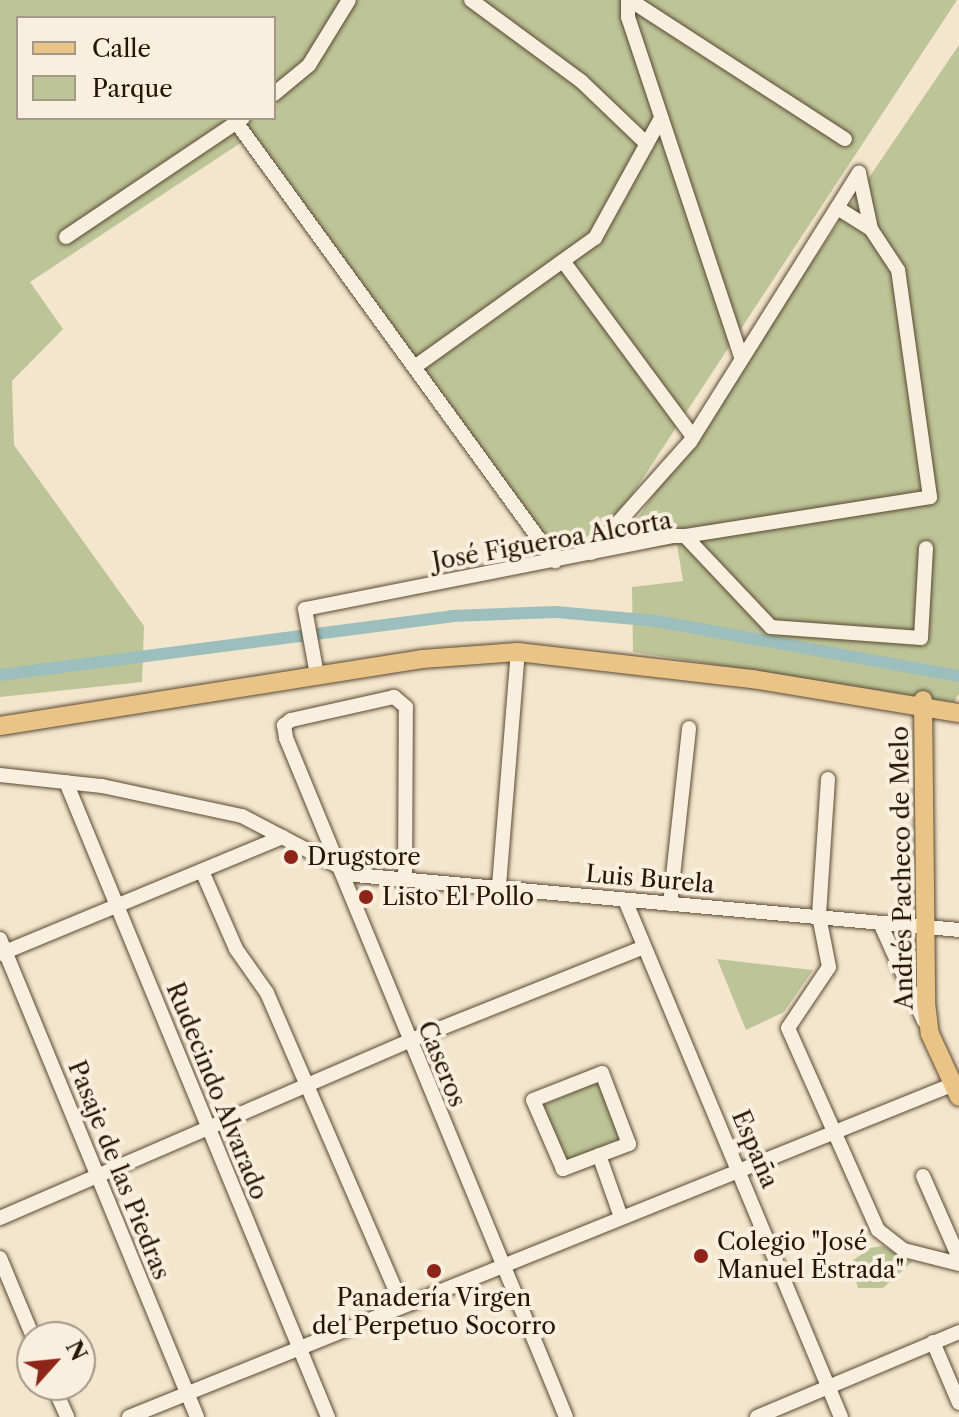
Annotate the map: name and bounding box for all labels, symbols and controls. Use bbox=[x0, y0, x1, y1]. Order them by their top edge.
legend bbox=[16, 16, 276, 120]
text: Calle bbox=[92, 34, 151, 63]
text: Parque bbox=[92, 74, 173, 103]
street label: José Figueroa Alcorta bbox=[429, 506, 675, 576]
street label: Andrés Pacheco de Melo bbox=[885, 726, 919, 1010]
place label: Drugstore bbox=[307, 843, 421, 871]
marker: Drugstore bbox=[282, 848, 300, 866]
street label: Luis Burela bbox=[584, 859, 716, 899]
place label: Listo El Pollo bbox=[382, 883, 534, 911]
marker: Listo El Pollo bbox=[357, 888, 375, 906]
street label: Rudecindo Alvarado bbox=[160, 978, 274, 1204]
street label: Caseros bbox=[412, 1017, 472, 1111]
street label: Pasaje de las Piedras bbox=[62, 1056, 176, 1284]
street label: España bbox=[726, 1106, 784, 1192]
place label: Colegio "José Manuel Estrada" bbox=[717, 1228, 904, 1284]
marker: Colegio "José Manuel Estrada" bbox=[692, 1247, 710, 1265]
marker: Panadería Virgen del Perpetuo Socorro bbox=[425, 1262, 443, 1280]
place label: Panadería Virgen del Perpetuo Socorro bbox=[312, 1284, 556, 1340]
north arrow bbox=[16, 1321, 96, 1401]
text: N bbox=[60, 1336, 92, 1365]

